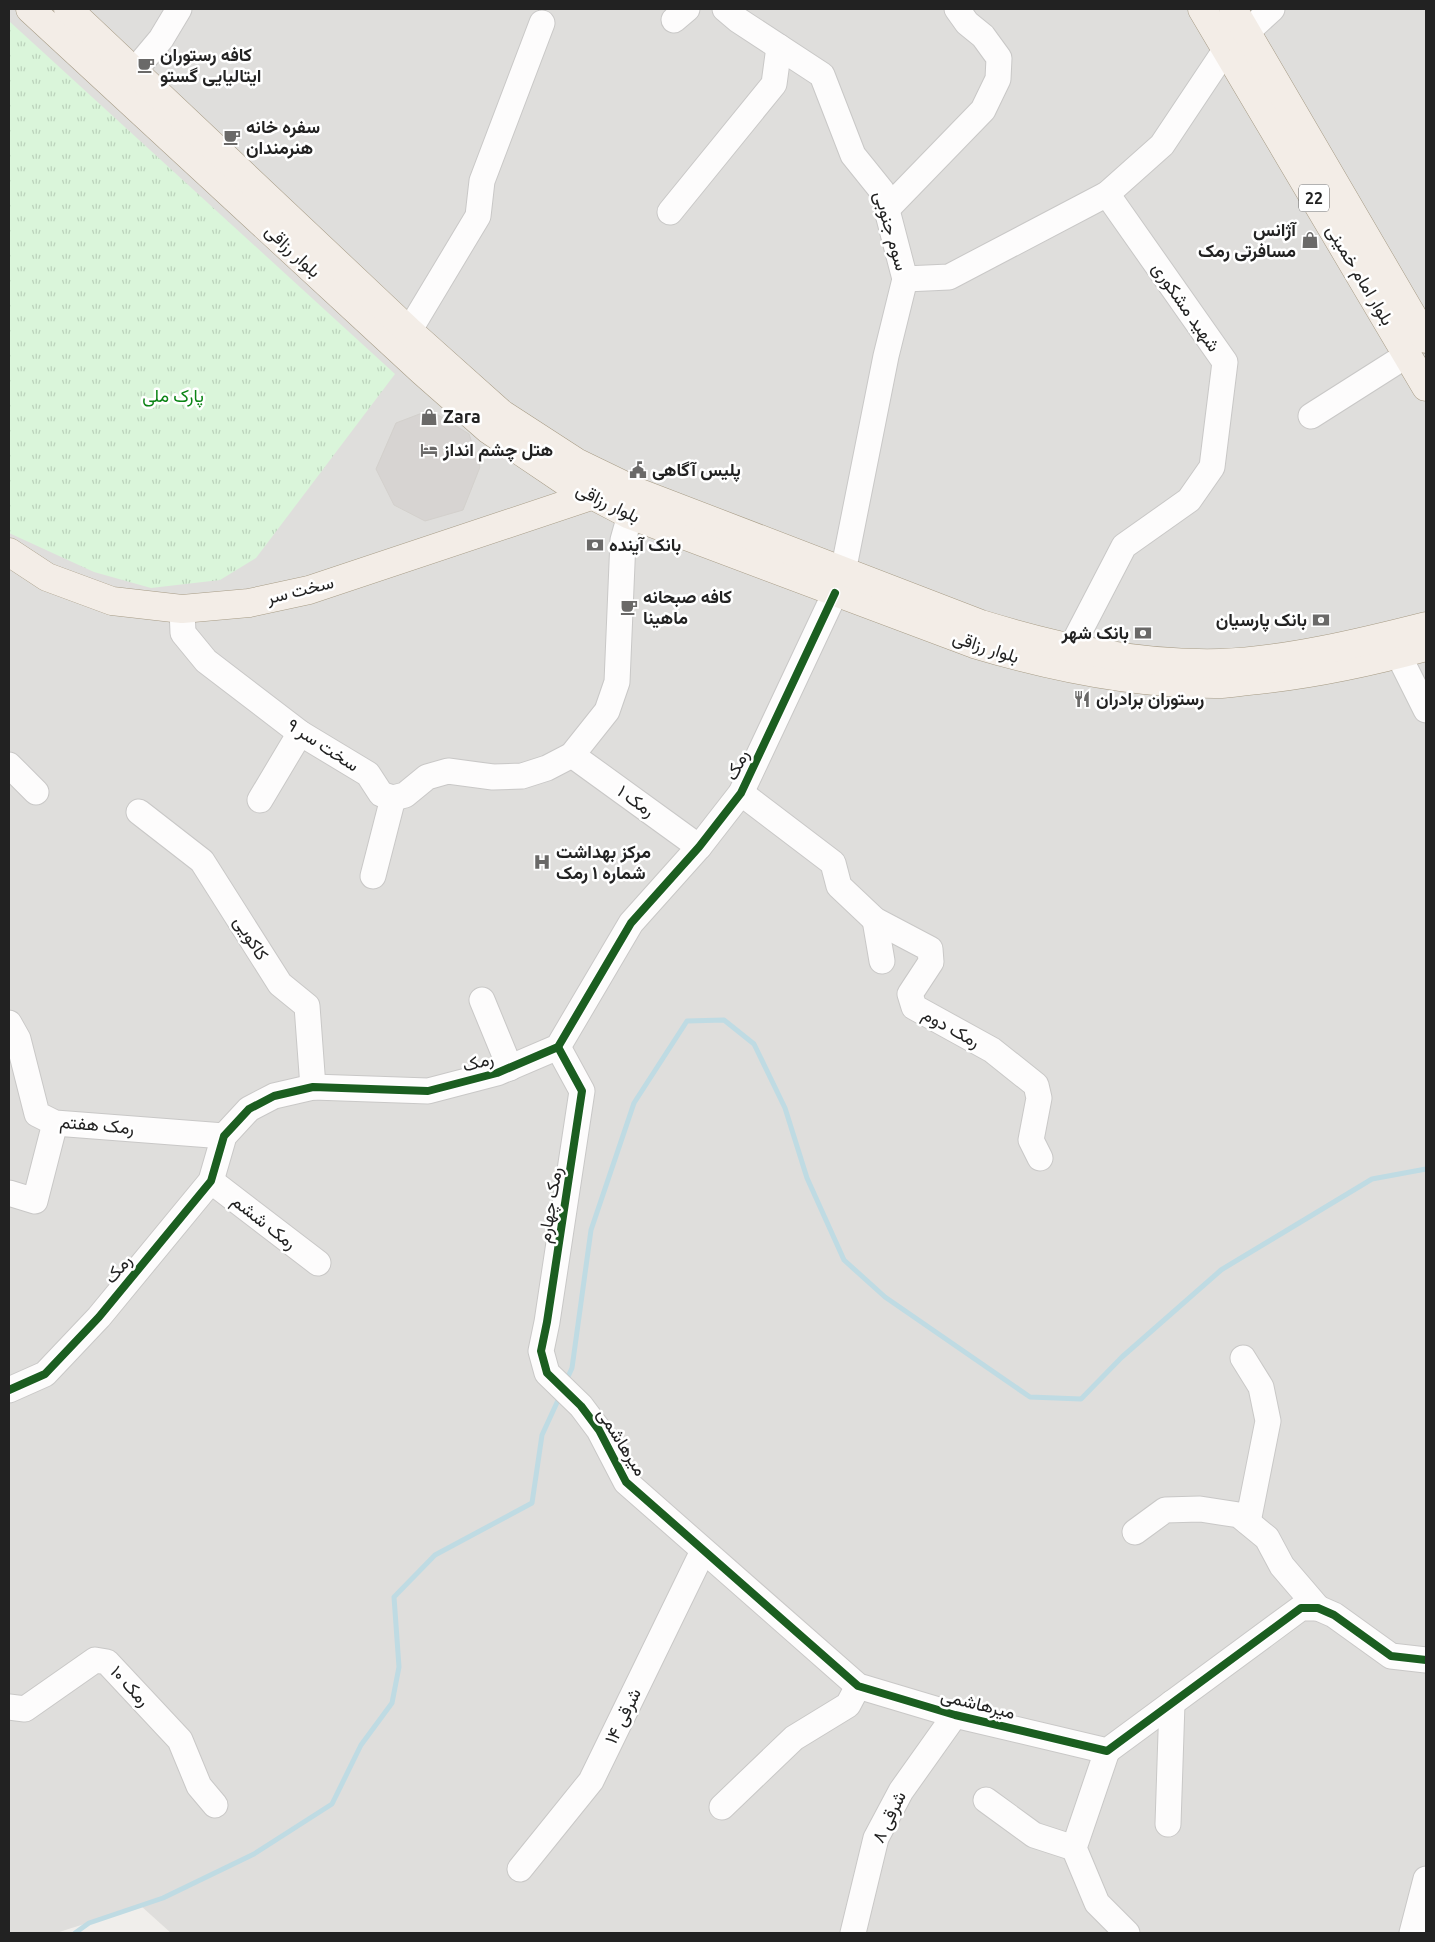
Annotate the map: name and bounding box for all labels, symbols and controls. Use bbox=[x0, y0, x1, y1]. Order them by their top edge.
place label: کافه رستوران ایتالیایی گستو bbox=[160, 44, 261, 87]
cafe icon: کافه رستوران ایتالیایی گستو bbox=[136, 55, 156, 75]
place label: سفره خانه هنرمندان bbox=[246, 116, 320, 159]
cafe icon: سفره خانه هنرمندان bbox=[222, 127, 242, 147]
road number: 22 bbox=[1299, 184, 1329, 212]
street label: سوم جنوبی bbox=[868, 189, 913, 274]
place label: آژانس مسافرتی رمک bbox=[1198, 219, 1297, 262]
street label: بلوار رزاقی bbox=[260, 220, 326, 282]
street label: بلوار امام خمینی bbox=[1320, 221, 1399, 330]
shop icon: آژانس مسافرتی رمک bbox=[1300, 230, 1320, 250]
street label: شهید مشکوری bbox=[1147, 258, 1225, 356]
park label: پارک ملی bbox=[142, 385, 204, 408]
place label: Zara bbox=[443, 406, 481, 426]
shop icon: Zara bbox=[419, 407, 439, 427]
place label: هتل چشم انداز bbox=[442, 439, 553, 462]
hotel icon: هتل چشم انداز bbox=[419, 440, 439, 460]
place label: پلیس آگاهی bbox=[652, 459, 741, 482]
public building icon: پلیس آگاهی bbox=[628, 460, 648, 480]
street label: بلوار رزاقی bbox=[572, 478, 644, 528]
place label: بانک آینده bbox=[609, 534, 681, 556]
bank icon: بانک آینده bbox=[585, 535, 605, 555]
street label: سخت سر bbox=[263, 571, 336, 609]
place label: کافه صبحانه ماهینا bbox=[643, 586, 732, 629]
cafe icon: کافه صبحانه ماهینا bbox=[619, 597, 639, 617]
place label: بانک پارسیان bbox=[1216, 609, 1307, 632]
bank icon: بانک پارسیان bbox=[1311, 610, 1331, 630]
place label: بانک شهر bbox=[1060, 622, 1129, 644]
bank icon: بانک شهر bbox=[1133, 623, 1153, 643]
street label: بلوار رزاقی bbox=[950, 626, 1022, 668]
place label: رستوران برادران bbox=[1096, 688, 1204, 710]
restaurant icon: رستوران برادران bbox=[1072, 689, 1092, 709]
street label: سخت سر ۹ bbox=[283, 714, 363, 776]
street label: رمک bbox=[720, 746, 754, 784]
street label: رمک ۱ bbox=[613, 780, 659, 822]
place label: مرکز بهداشت شماره ۱ رمک bbox=[556, 841, 651, 884]
hospital icon: مرکز بهداشت شماره ۱ رمک bbox=[532, 852, 552, 872]
street label: کاکویی bbox=[229, 912, 273, 964]
street label: رمک دوم bbox=[918, 1003, 984, 1054]
street label: رمک bbox=[460, 1047, 496, 1077]
street label: رمک هفتم bbox=[59, 1111, 135, 1140]
street label: رمک چهارم bbox=[533, 1165, 568, 1245]
street label: رمک ششم bbox=[227, 1190, 301, 1255]
street label: رمک bbox=[100, 1250, 136, 1288]
street label: میرهاشمی bbox=[593, 1404, 651, 1480]
street label: رمک ۱۰ bbox=[106, 1661, 154, 1711]
street label: شرقی ۱۴ bbox=[600, 1684, 646, 1748]
street label: میرهاشمی bbox=[938, 1684, 1018, 1724]
street label: شرقی ۸ bbox=[867, 1788, 911, 1846]

